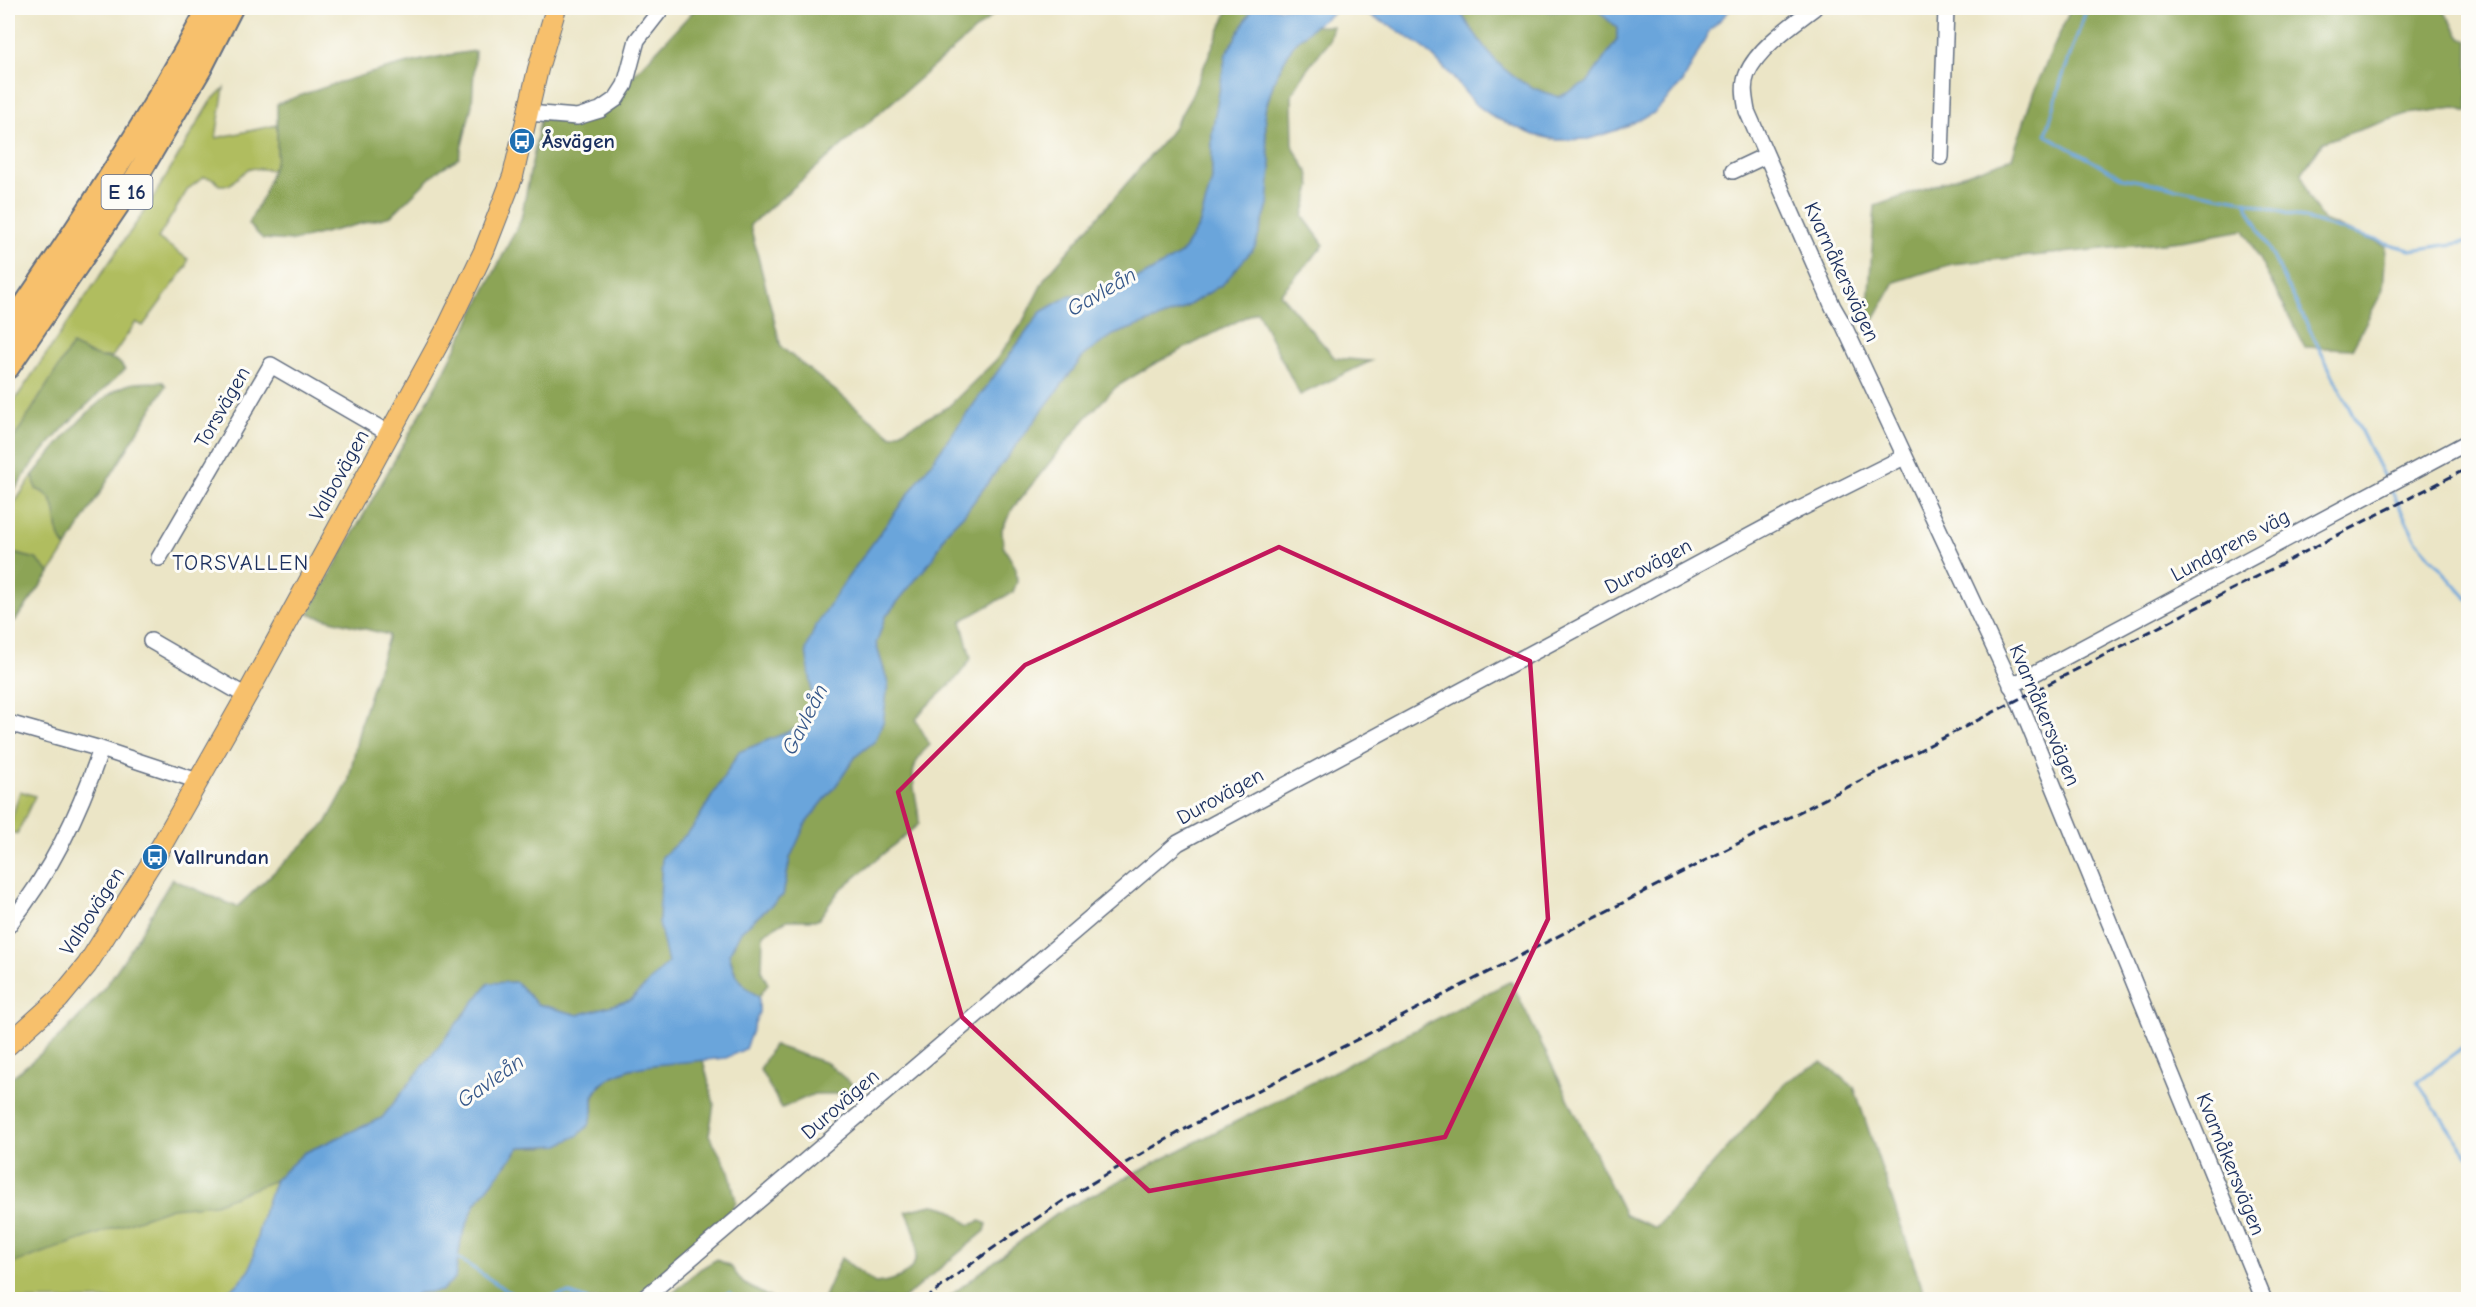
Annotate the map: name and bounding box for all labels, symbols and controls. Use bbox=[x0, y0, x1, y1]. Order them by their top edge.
bus stop icon: Åsvägen bbox=[507, 126, 537, 156]
place label: Åsvägen bbox=[542, 129, 615, 153]
road number: E 16 bbox=[102, 175, 152, 209]
street label: Kvarnåkersvägen bbox=[1799, 198, 1885, 346]
water label: Gavleån bbox=[1062, 262, 1141, 322]
street label: Torsvägen bbox=[189, 362, 255, 452]
street label: Valbovägen bbox=[304, 425, 374, 525]
street label: Lundgrens väg bbox=[2167, 504, 2293, 586]
street label: Durovägen bbox=[1600, 533, 1696, 599]
district label: TORSVALLEN bbox=[172, 550, 310, 576]
street label: Kvarnåkersvägen bbox=[2004, 641, 2086, 789]
water label: Gavleån bbox=[776, 680, 834, 759]
street label: Durovägen bbox=[1173, 762, 1267, 830]
bus stop icon: Vallrundan bbox=[140, 842, 170, 872]
place label: Vallrundan bbox=[174, 845, 269, 869]
street label: Valbovägen bbox=[55, 862, 129, 960]
water label: Gavleån bbox=[452, 1048, 529, 1113]
street label: Durovägen bbox=[796, 1064, 884, 1144]
street label: Kvarnåkersvägen bbox=[2191, 1089, 2271, 1239]

